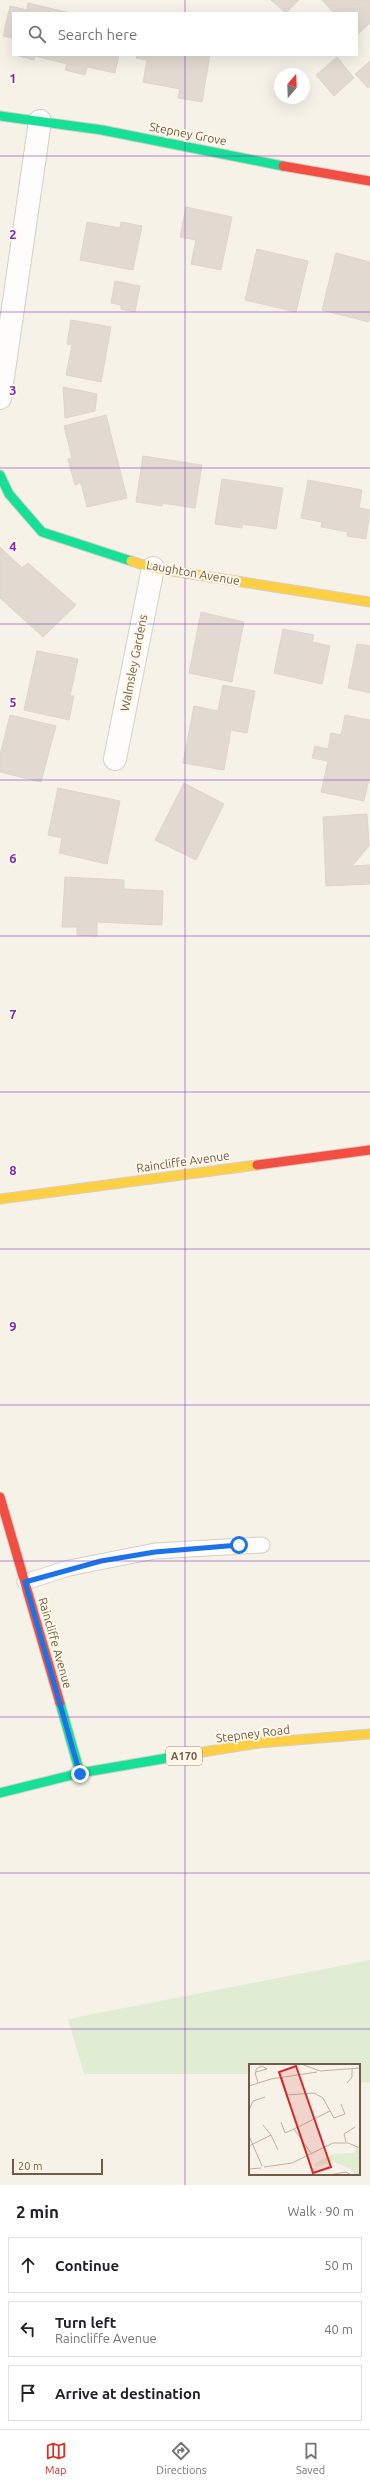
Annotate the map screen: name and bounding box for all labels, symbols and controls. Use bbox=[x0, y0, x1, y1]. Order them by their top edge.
search box bbox=[12, 12, 358, 56]
icon: search bbox=[26, 23, 48, 45]
text: Search here bbox=[58, 26, 137, 43]
north arrow bbox=[274, 68, 310, 104]
text: 1 bbox=[9, 71, 17, 85]
street label: Stepney Grove bbox=[148, 120, 228, 147]
text: 2 bbox=[9, 227, 17, 241]
text: 3 bbox=[9, 383, 17, 397]
text: 4 bbox=[9, 539, 17, 553]
street label: Laughton Avenue bbox=[145, 558, 241, 587]
street label: Walmsley Gardens bbox=[118, 613, 149, 712]
text: 5 bbox=[9, 695, 17, 709]
text: 6 bbox=[9, 851, 17, 865]
text: 7 bbox=[9, 1007, 17, 1021]
street label: Raincliffe Avenue bbox=[135, 1149, 230, 1174]
text: 8 bbox=[9, 1163, 17, 1177]
text: 9 bbox=[9, 1319, 17, 1333]
route start bbox=[230, 1536, 248, 1554]
street label: Raincliffe Avenue bbox=[36, 1596, 75, 1690]
street label: Stepney Road bbox=[215, 1723, 291, 1744]
road number: A170 bbox=[166, 1747, 202, 1765]
route end bbox=[71, 1765, 89, 1783]
inset map bbox=[249, 2064, 360, 2175]
scale bar bbox=[12, 2157, 103, 2176]
text: 20 m bbox=[18, 2160, 42, 2172]
text: 2 min bbox=[16, 2202, 59, 2221]
text: Walk · 90 m bbox=[288, 2204, 354, 2218]
icon: ahead bbox=[17, 2254, 39, 2276]
text: Continue bbox=[55, 2257, 119, 2274]
text: 50 m bbox=[324, 2258, 353, 2272]
text: Turn left bbox=[55, 2314, 116, 2331]
icon: left bbox=[17, 2318, 39, 2340]
text: 40 m bbox=[324, 2322, 353, 2336]
text: Raincliffe Avenue bbox=[55, 2331, 157, 2345]
icon: arrive bbox=[17, 2382, 39, 2404]
text: Arrive at destination bbox=[55, 2385, 201, 2402]
tab: Map bbox=[45, 2440, 67, 2476]
tab: Directions bbox=[156, 2440, 206, 2476]
tab: Saved bbox=[296, 2440, 325, 2476]

